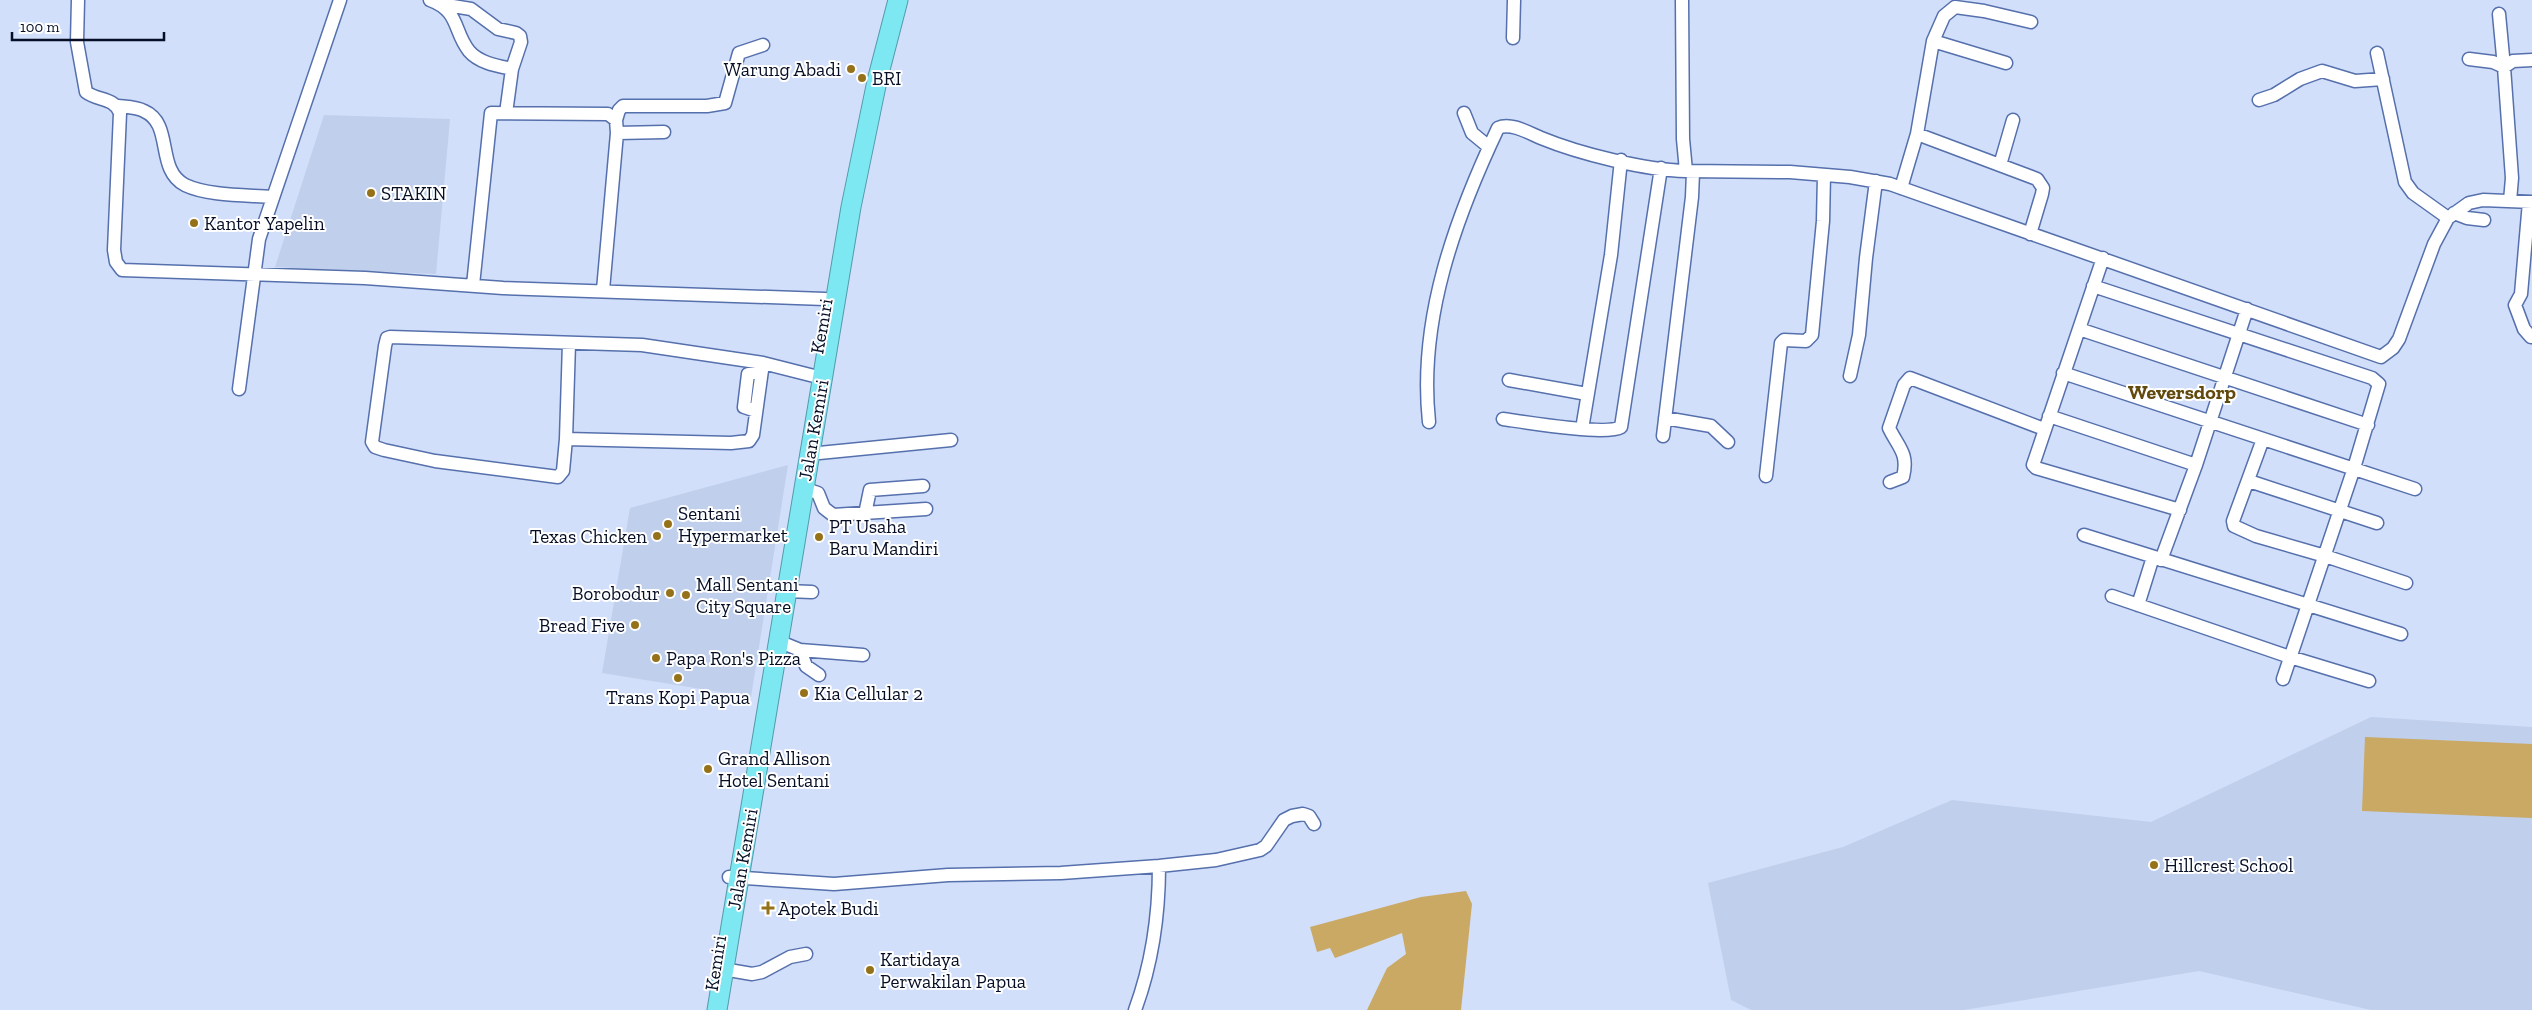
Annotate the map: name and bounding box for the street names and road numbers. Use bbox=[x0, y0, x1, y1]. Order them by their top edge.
street label: Kemiri bbox=[805, 297, 838, 356]
street label: Jalan Kemiri bbox=[793, 378, 834, 483]
street label: Jalan Kemiri bbox=[722, 807, 763, 912]
street label: Kemiri bbox=[700, 934, 731, 992]

